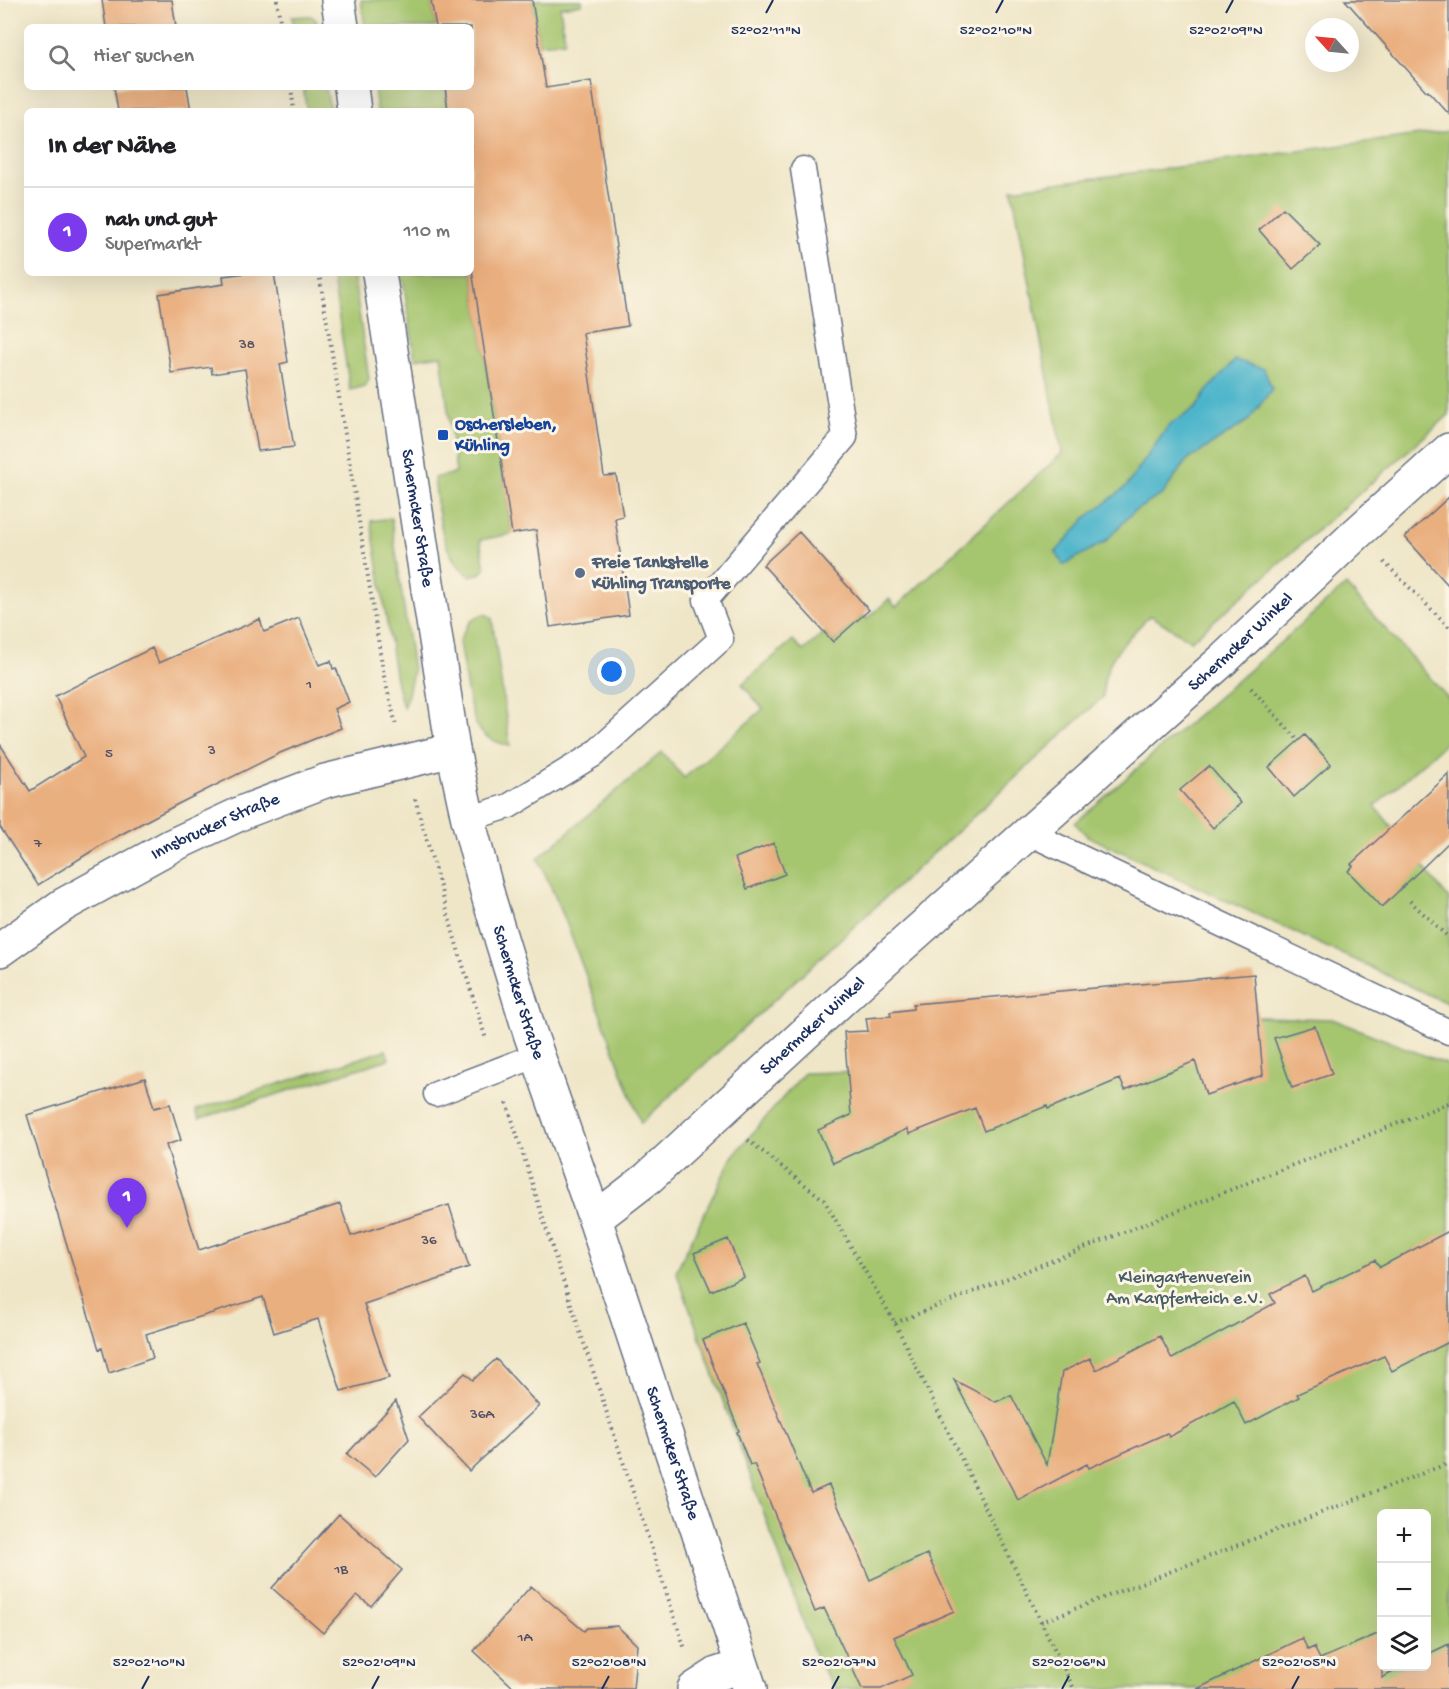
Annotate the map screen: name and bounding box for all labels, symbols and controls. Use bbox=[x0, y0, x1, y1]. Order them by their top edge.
north arrow bbox=[1305, 18, 1359, 72]
text: 52°02'11"N bbox=[731, 22, 801, 40]
text: 52°02'10"N bbox=[960, 22, 1032, 40]
text: 52°02'09"N bbox=[1189, 22, 1263, 40]
search box bbox=[24, 24, 474, 90]
icon: search bbox=[45, 41, 78, 74]
text: Hier suchen bbox=[93, 44, 194, 70]
text: In der Nähe bbox=[48, 132, 176, 163]
text: nah und gut bbox=[105, 208, 215, 234]
text: 1 bbox=[63, 221, 72, 244]
text: 110 m bbox=[404, 221, 450, 244]
text: Supermarkt bbox=[105, 234, 200, 257]
house number: 38 bbox=[238, 336, 255, 354]
place label: Oschersleben, Kühling bbox=[454, 415, 557, 457]
marker: Oschersleben, Kühling bbox=[436, 428, 450, 442]
street label: Schermcker Straße bbox=[396, 448, 438, 589]
place label: Freie Tankstelle Kühling Transporte bbox=[591, 553, 731, 595]
marker: Freie Tankstelle Kühling Transporte bbox=[573, 566, 587, 580]
street label: Schermcker Winkel bbox=[1184, 588, 1298, 696]
your location bbox=[597, 657, 626, 686]
house number: 1 bbox=[305, 676, 312, 694]
house number: 3 bbox=[207, 742, 216, 760]
house number: 5 bbox=[105, 745, 113, 763]
street label: Innsbrucker Straße bbox=[148, 788, 283, 865]
house number: 7 bbox=[33, 835, 43, 853]
street label: Schermcker Straße bbox=[487, 923, 549, 1063]
street label: Schermcker Winkel bbox=[756, 973, 870, 1080]
pin: 1 bbox=[108, 1178, 146, 1228]
house number: 36 bbox=[420, 1232, 437, 1250]
park label: Kleingartenverein Am Karpfenteich e.V. bbox=[1106, 1268, 1264, 1310]
street label: Schermcker Straße bbox=[641, 1384, 704, 1523]
house number: 36A bbox=[469, 1406, 495, 1424]
map controls bbox=[1377, 1509, 1431, 1671]
button: + bbox=[1377, 1509, 1431, 1563]
house number: 1B bbox=[333, 1561, 348, 1579]
button: − bbox=[1377, 1563, 1431, 1617]
button: layers bbox=[1377, 1617, 1431, 1671]
house number: 1A bbox=[517, 1629, 534, 1647]
text: 52°02'10"N bbox=[113, 1654, 185, 1672]
text: 52°02'09"N bbox=[342, 1654, 416, 1672]
text: 52°02'08"N bbox=[572, 1654, 646, 1672]
text: 52°02'07"N bbox=[802, 1654, 876, 1672]
text: 52°02'06"N bbox=[1032, 1654, 1106, 1672]
text: 52°02'05"N bbox=[1262, 1654, 1336, 1672]

